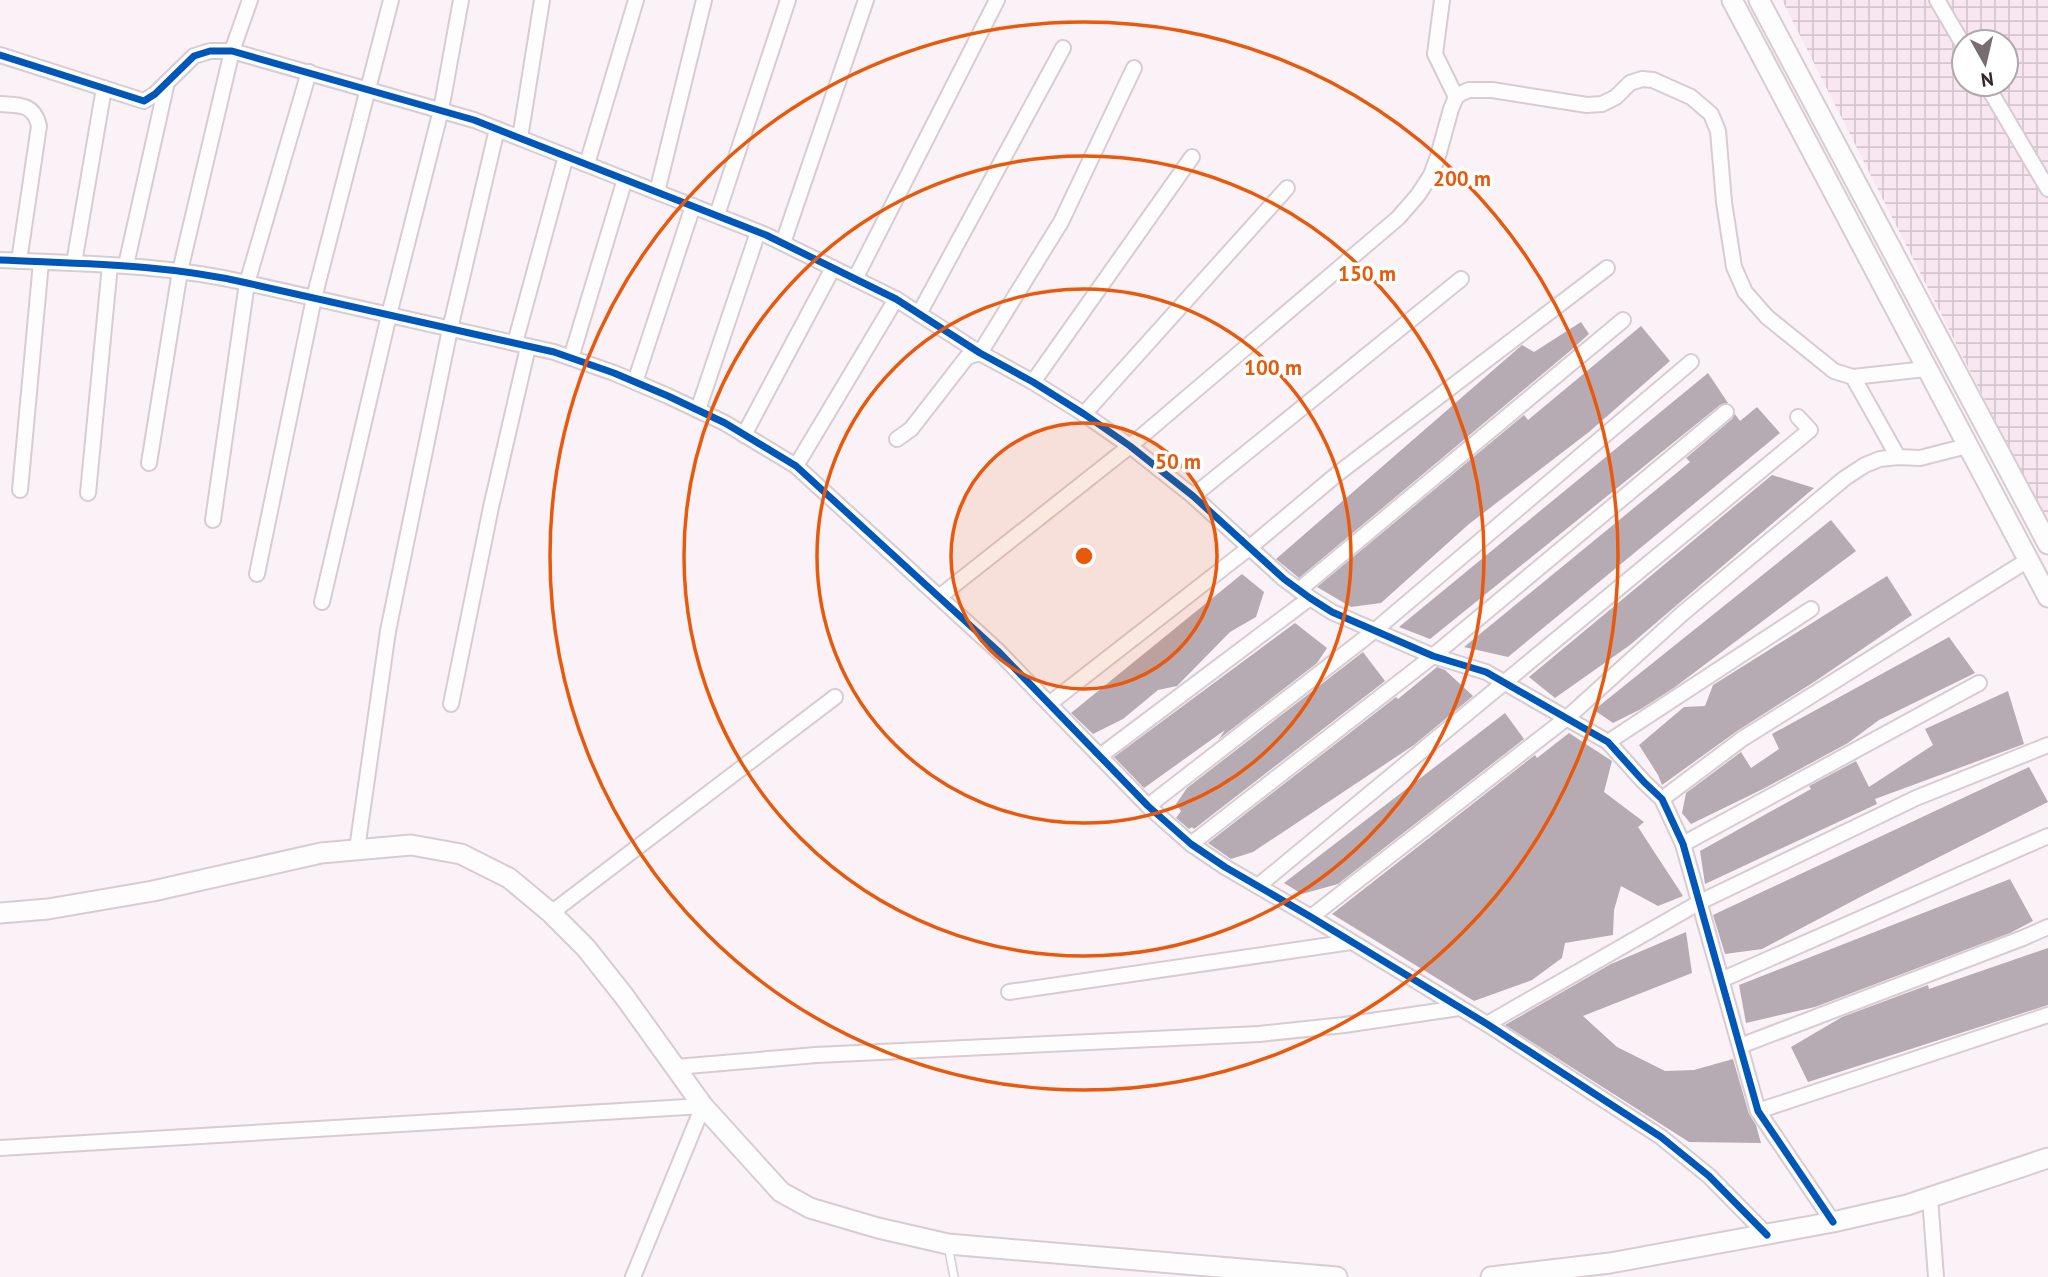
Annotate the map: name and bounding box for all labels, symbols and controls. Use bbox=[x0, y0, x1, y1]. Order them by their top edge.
north arrow bbox=[1950, 28, 2020, 98]
text: N bbox=[1980, 67, 1995, 93]
text: 200 m bbox=[1433, 165, 1491, 192]
text: 150 m bbox=[1338, 260, 1396, 287]
text: 100 m bbox=[1244, 354, 1302, 381]
text: 50 m bbox=[1155, 448, 1201, 475]
centre of rings bbox=[1072, 544, 1096, 568]

